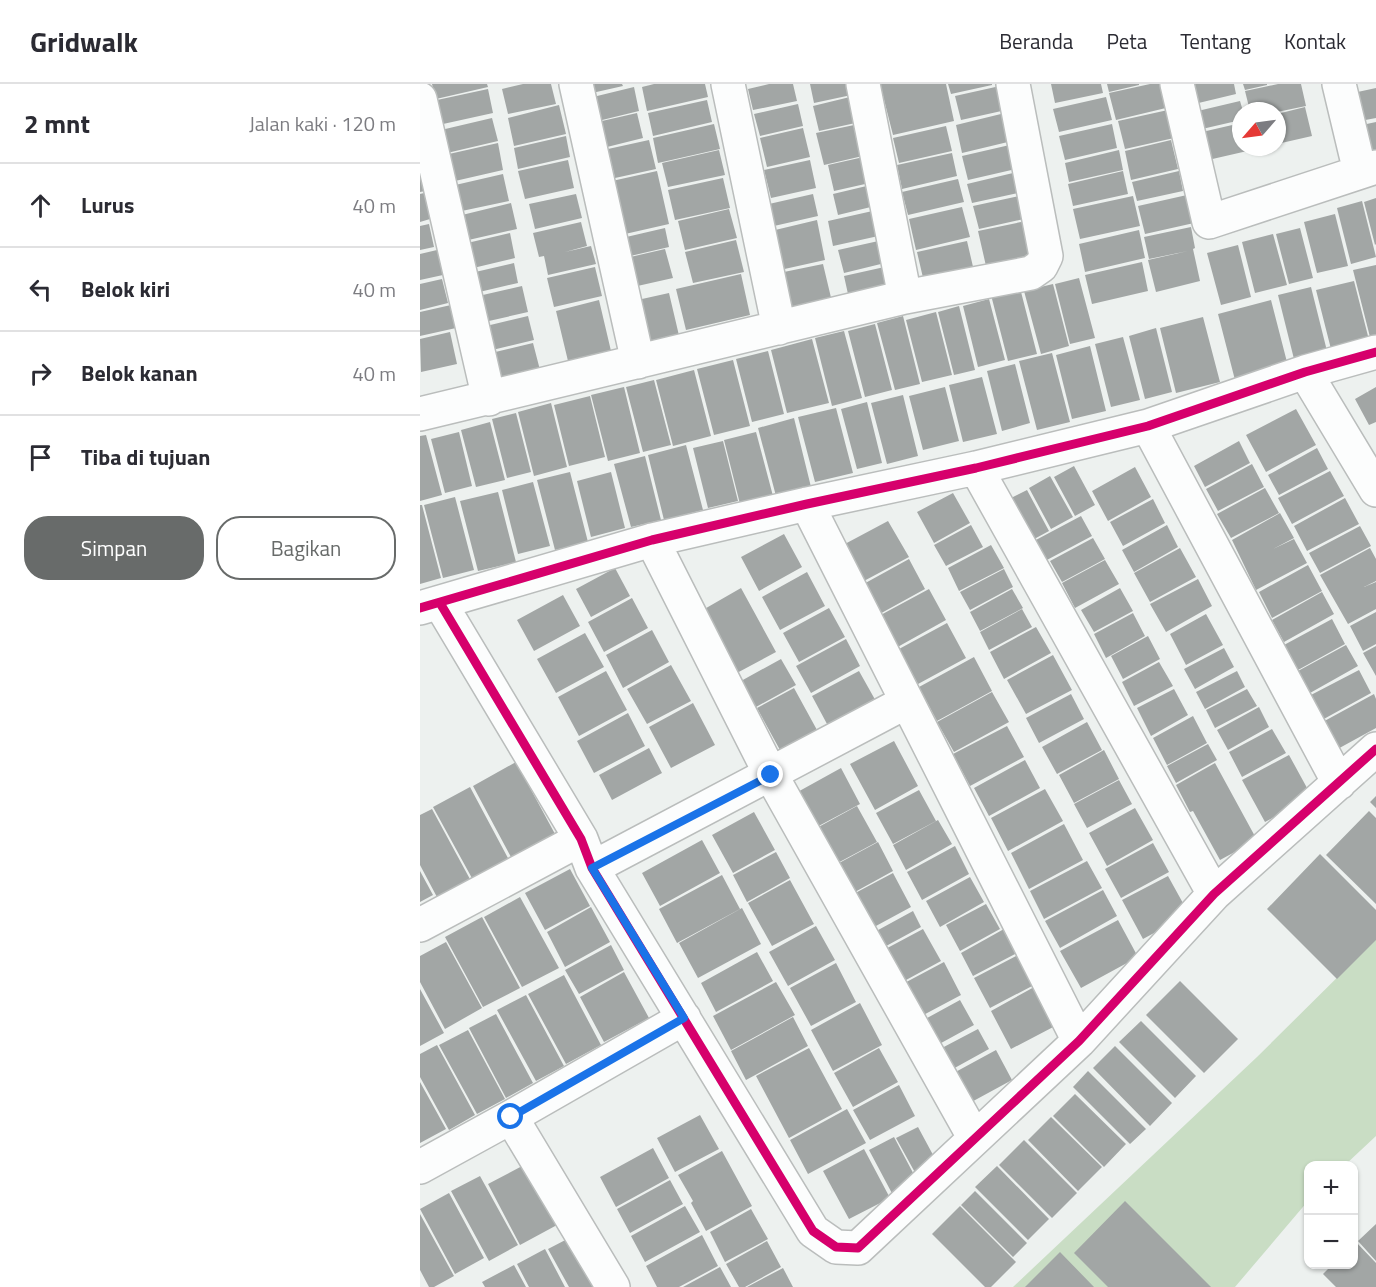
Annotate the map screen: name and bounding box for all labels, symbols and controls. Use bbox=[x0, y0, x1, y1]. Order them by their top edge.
text: Gridwalk bbox=[30, 20, 138, 63]
text: Beranda bbox=[999, 25, 1073, 57]
text: Peta bbox=[1106, 25, 1147, 57]
text: Tentang bbox=[1180, 25, 1251, 57]
text: Kontak bbox=[1284, 25, 1346, 57]
north arrow bbox=[1232, 102, 1286, 156]
text: 2 mnt bbox=[24, 104, 90, 143]
text: Jalan kaki · 120 m bbox=[249, 108, 396, 139]
text: Lurus bbox=[81, 188, 134, 222]
icon: ahead bbox=[24, 189, 57, 222]
text: 40 m bbox=[352, 190, 396, 221]
text: Belok kiri bbox=[81, 272, 170, 306]
icon: left bbox=[24, 273, 57, 306]
text: 40 m bbox=[352, 274, 396, 305]
text: Belok kanan bbox=[81, 356, 198, 390]
icon: right bbox=[24, 357, 57, 390]
text: 40 m bbox=[352, 358, 396, 389]
text: Tiba di tujuan bbox=[81, 440, 210, 474]
icon: arrive bbox=[24, 441, 57, 474]
button: Simpan bbox=[24, 516, 204, 580]
button: Bagikan bbox=[216, 516, 396, 580]
route end bbox=[757, 761, 783, 787]
route start bbox=[497, 1103, 523, 1129]
map controls bbox=[1304, 1161, 1358, 1269]
button: + bbox=[1304, 1161, 1358, 1215]
button: − bbox=[1304, 1215, 1358, 1269]

